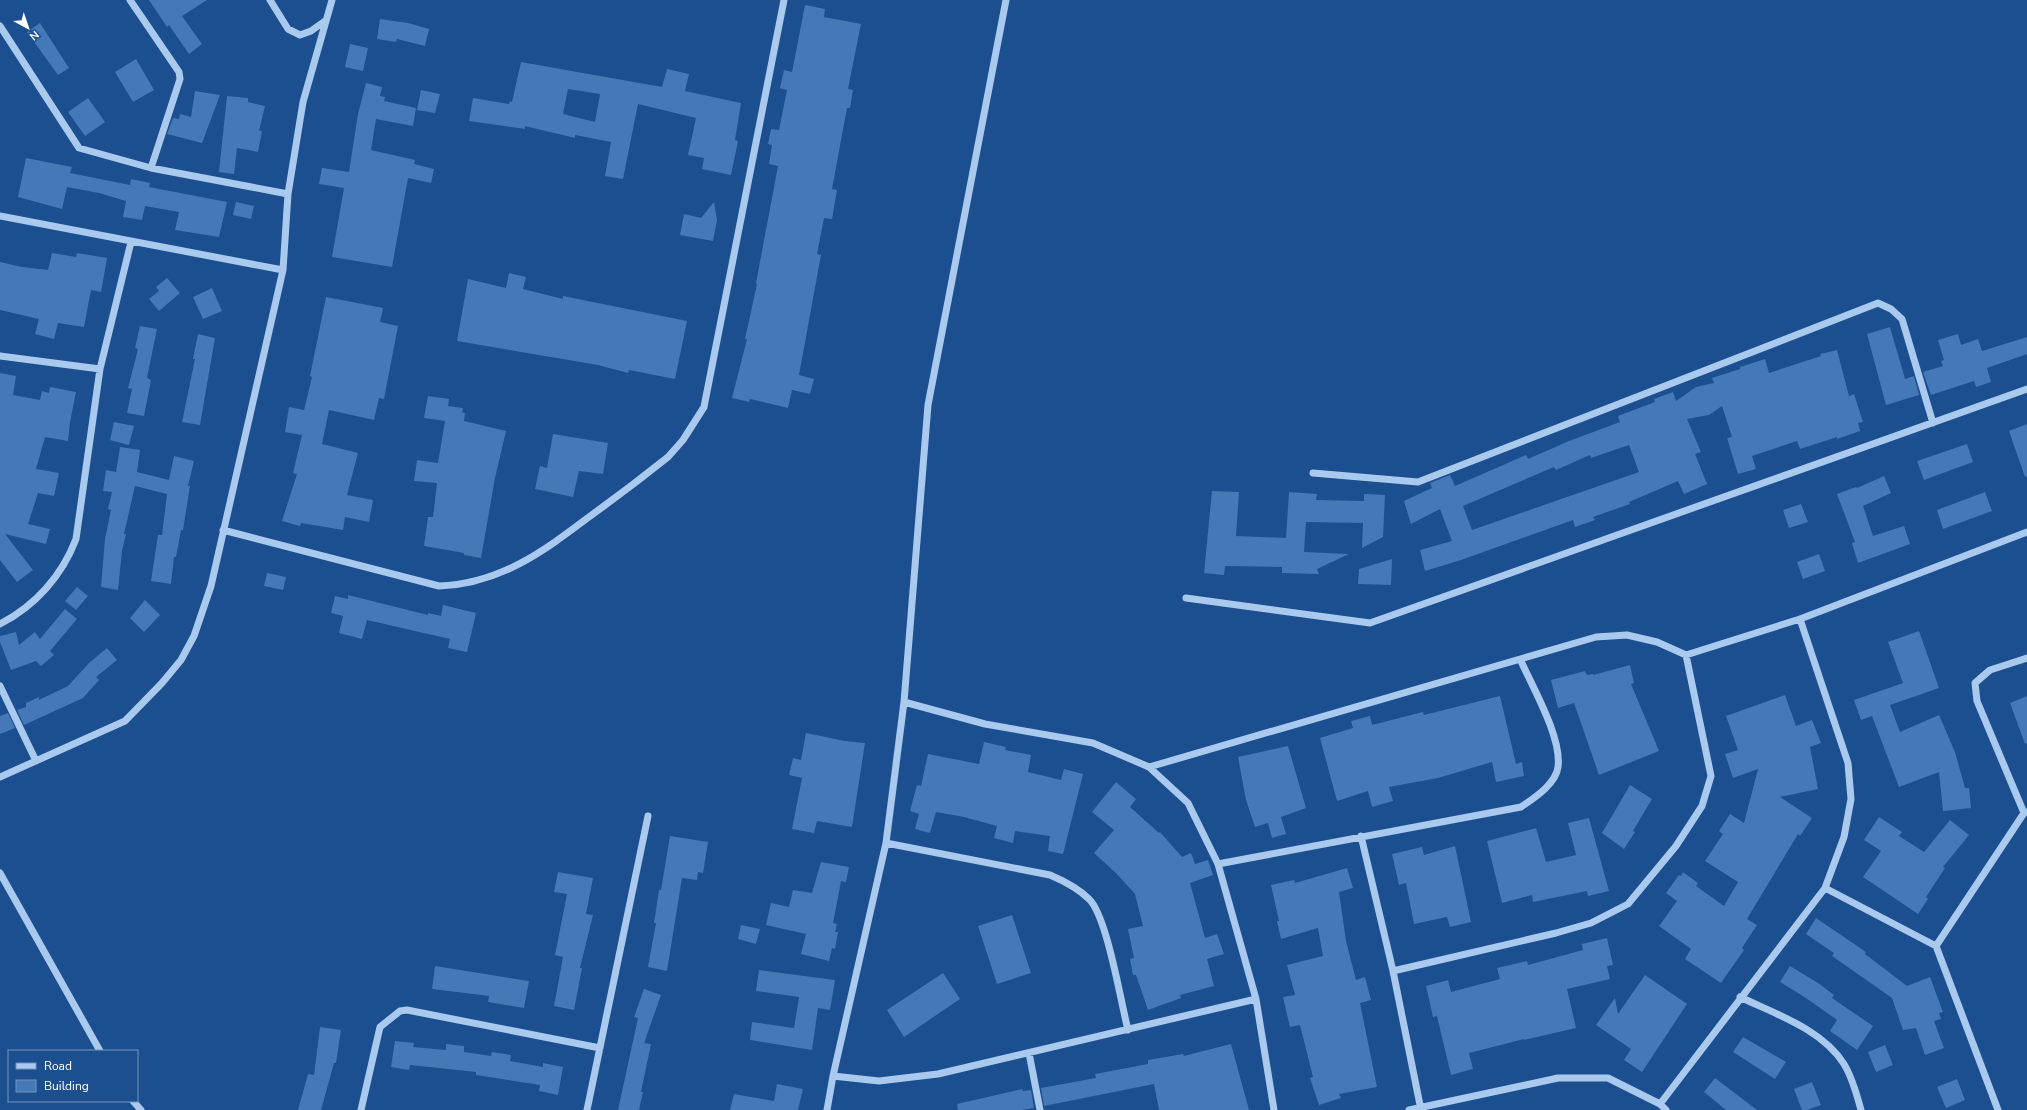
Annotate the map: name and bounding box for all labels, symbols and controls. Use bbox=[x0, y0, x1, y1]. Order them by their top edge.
north arrow bbox=[8, 8, 48, 48]
text: N bbox=[26, 27, 42, 44]
legend bbox=[8, 1050, 138, 1102]
text: Road bbox=[44, 1058, 72, 1074]
text: Building bbox=[44, 1078, 89, 1094]

